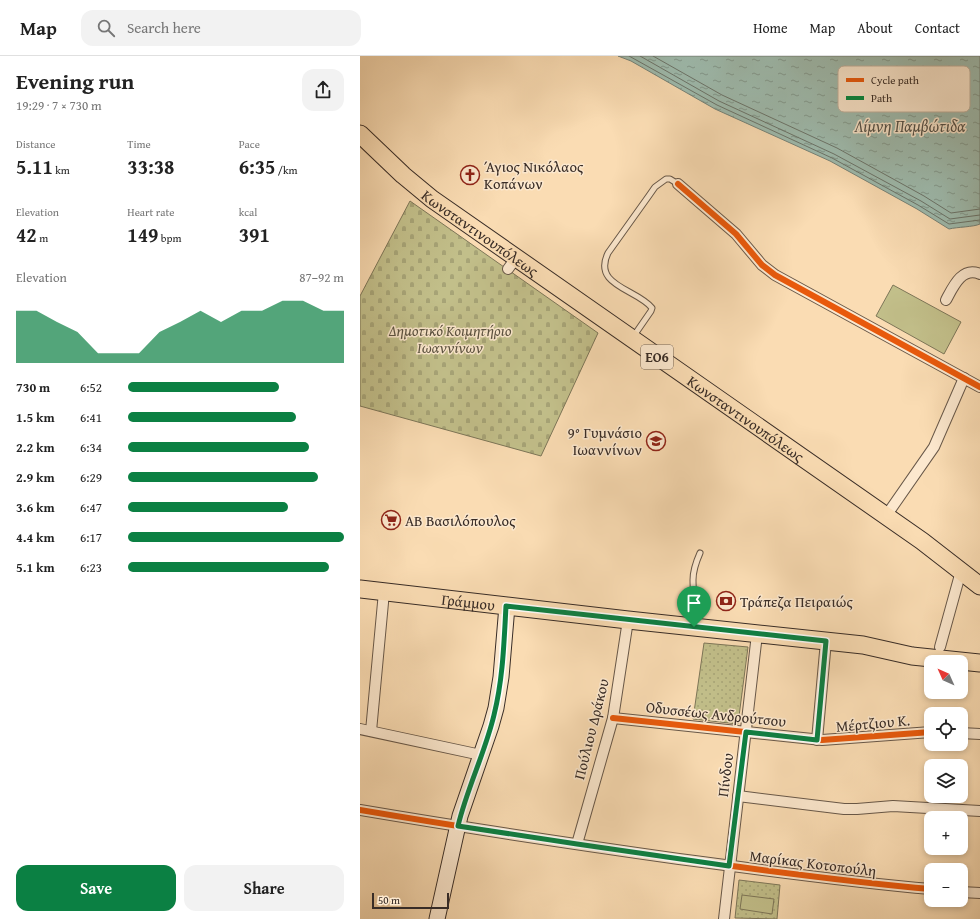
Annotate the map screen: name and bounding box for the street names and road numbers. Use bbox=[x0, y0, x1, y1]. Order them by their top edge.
street label: Κωνσταντινουπόλεως bbox=[417, 184, 544, 281]
road number: ΕΟ6 bbox=[641, 345, 673, 369]
street label: Κωνσταντινουπόλεως bbox=[683, 370, 809, 467]
street label: Γράμμου bbox=[440, 588, 496, 615]
street label: Πούλιου Δράκου bbox=[568, 676, 614, 782]
street label: Οδυσσέως Ανδρούτσου bbox=[645, 696, 787, 732]
street label: Μέρτζιου Κ. bbox=[835, 709, 911, 737]
street label: Πίνδου bbox=[712, 752, 738, 798]
street label: Μαρίκας Κοτοπούλη bbox=[748, 845, 878, 881]

